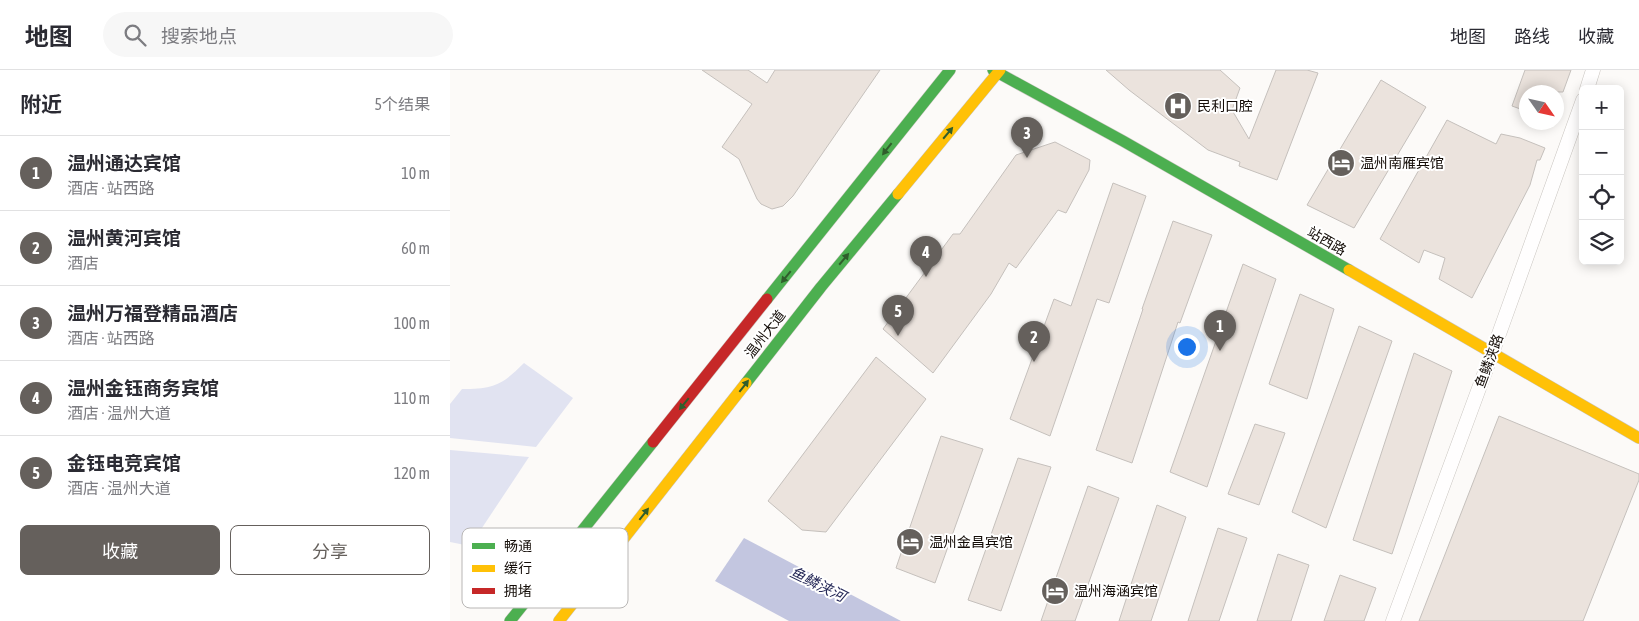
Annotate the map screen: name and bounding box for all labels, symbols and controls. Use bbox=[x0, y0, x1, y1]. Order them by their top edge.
search box bbox=[103, 12, 453, 57]
icon: search bbox=[121, 21, 149, 49]
text: 地图 bbox=[25, 23, 73, 50]
text: 搜索地点 bbox=[161, 25, 237, 47]
text: 地图 bbox=[1450, 26, 1486, 47]
text: 路线 bbox=[1514, 26, 1550, 47]
text: 收藏 bbox=[1578, 26, 1614, 47]
north arrow bbox=[1519, 85, 1564, 130]
map controls bbox=[1579, 85, 1624, 265]
button: + bbox=[1579, 85, 1624, 130]
hospital icon: 民利口腔 bbox=[1163, 91, 1193, 121]
text: 附近 bbox=[20, 92, 62, 116]
text: 5个结果 bbox=[374, 95, 430, 113]
place label: 民利口腔 bbox=[1197, 98, 1253, 114]
pin: 3 bbox=[1011, 117, 1043, 158]
one-way arrow bbox=[942, 127, 953, 140]
button: − bbox=[1579, 130, 1624, 175]
one-way arrow bbox=[881, 143, 892, 156]
hotel icon: 温州南雁宾馆 bbox=[1326, 148, 1356, 178]
text: 温州通达宾馆 bbox=[67, 152, 181, 174]
place label: 温州南雁宾馆 bbox=[1360, 155, 1444, 171]
text: 1 bbox=[32, 164, 40, 182]
text: 10 m bbox=[401, 164, 430, 182]
button: locate bbox=[1579, 175, 1624, 220]
text: 酒店 · 站西路 bbox=[67, 179, 155, 197]
button: layers bbox=[1579, 220, 1624, 265]
street label: 站西路 bbox=[1305, 224, 1349, 258]
text: 温州黄河宾馆 bbox=[67, 227, 181, 249]
pin: 4 bbox=[910, 236, 942, 277]
text: 2 bbox=[32, 239, 40, 257]
text: 60 m bbox=[401, 239, 430, 257]
one-way arrow bbox=[839, 252, 850, 265]
text: 酒店 bbox=[67, 254, 99, 272]
one-way arrow bbox=[781, 270, 791, 284]
pin: 5 bbox=[882, 295, 914, 336]
text: 温州万福登精品酒店 bbox=[67, 302, 238, 324]
street label: 温州大道 bbox=[741, 307, 789, 361]
pin: 1 bbox=[1204, 310, 1236, 351]
text: 3 bbox=[32, 314, 40, 332]
text: 100 m bbox=[394, 314, 430, 332]
pin: 2 bbox=[1018, 321, 1050, 362]
text: 酒店 · 站西路 bbox=[67, 329, 155, 347]
street label: 鱼鳞浃路 bbox=[1472, 332, 1506, 390]
your location bbox=[1174, 334, 1200, 360]
text: 温州金钰商务宾馆 bbox=[67, 377, 219, 399]
one-way arrow bbox=[738, 380, 749, 393]
text: 4 bbox=[32, 389, 40, 407]
text: 110 m bbox=[394, 389, 430, 407]
one-way arrow bbox=[679, 397, 690, 410]
text: 酒店 · 温州大道 bbox=[67, 404, 171, 422]
text: 金钰电竞宾馆 bbox=[67, 452, 181, 474]
text: 5 bbox=[32, 464, 40, 482]
text: 120 m bbox=[394, 464, 430, 482]
text: 酒店 · 温州大道 bbox=[67, 479, 171, 497]
one-way arrow bbox=[639, 507, 649, 521]
button: 收藏 bbox=[20, 525, 220, 575]
button: 分享 bbox=[230, 525, 430, 575]
hotel icon: 温州金昌宾馆 bbox=[895, 527, 925, 557]
legend bbox=[462, 528, 628, 608]
place label: 温州金昌宾馆 bbox=[929, 534, 1013, 550]
text: 畅通 bbox=[504, 538, 532, 554]
text: 缓行 bbox=[504, 560, 532, 576]
water label: 鱼鳞浃河 bbox=[787, 563, 851, 606]
hotel icon: 温州海涵宾馆 bbox=[1040, 576, 1070, 606]
text: 拥堵 bbox=[504, 583, 532, 599]
place label: 温州海涵宾馆 bbox=[1074, 583, 1158, 599]

